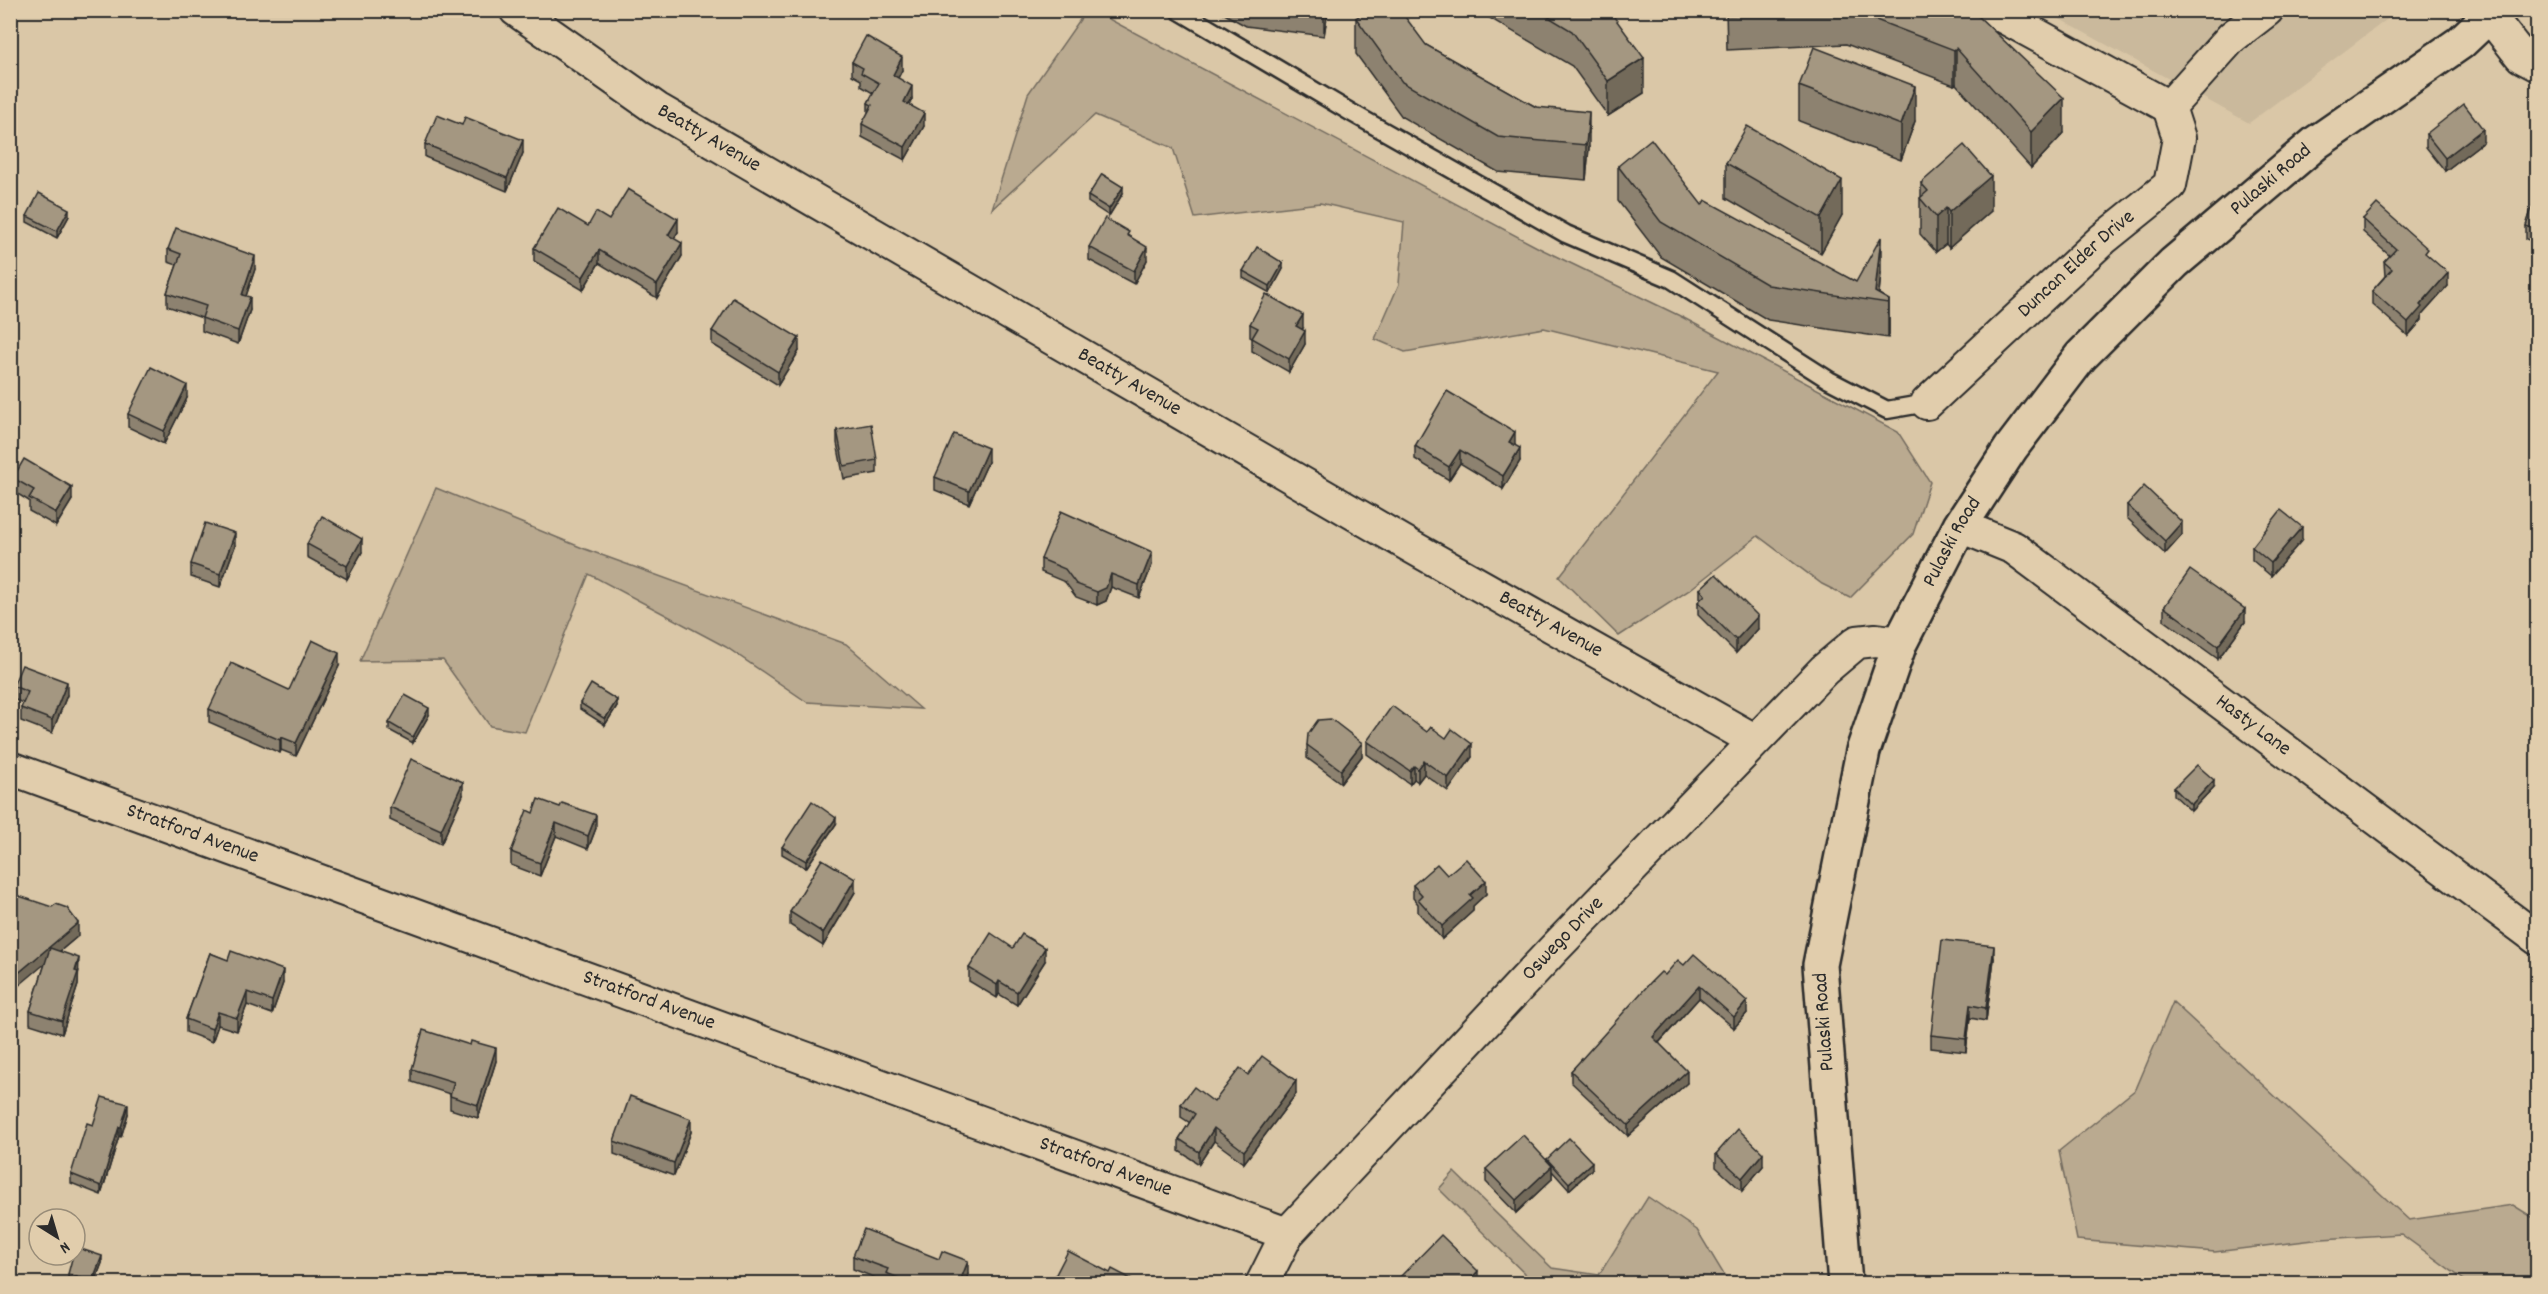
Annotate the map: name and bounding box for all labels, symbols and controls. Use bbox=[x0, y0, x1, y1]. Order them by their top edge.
street label: Beatty Avenue bbox=[651, 97, 766, 181]
street label: Pulaski Road bbox=[2224, 137, 2319, 224]
street label: Duncan Elder Drive bbox=[2011, 203, 2142, 326]
street label: Beatty Avenue bbox=[1072, 341, 1186, 425]
street label: Pulaski Road bbox=[1916, 491, 1990, 593]
street label: Beatty Avenue bbox=[1493, 584, 1608, 666]
street label: Hasty Lane bbox=[2208, 688, 2297, 764]
street label: Stratford Avenue bbox=[122, 797, 263, 872]
street label: Oswego Drive bbox=[1516, 890, 1612, 989]
street label: Stratford Avenue bbox=[578, 963, 719, 1039]
street label: Pulaski Road bbox=[1807, 972, 1843, 1072]
street label: Stratford Avenue bbox=[1035, 1130, 1176, 1206]
north arrow bbox=[27, 1207, 87, 1267]
text: N bbox=[54, 1235, 75, 1259]

